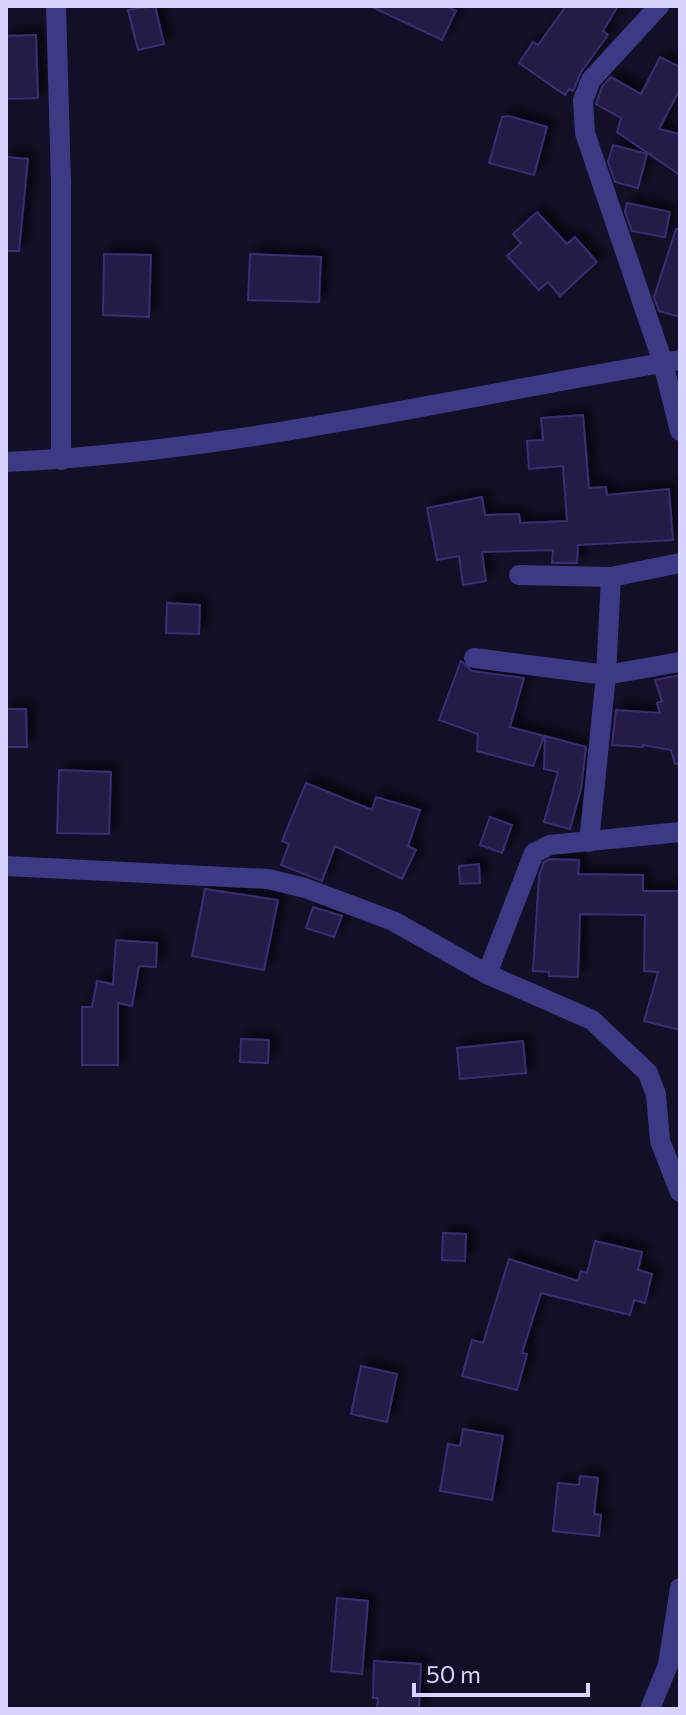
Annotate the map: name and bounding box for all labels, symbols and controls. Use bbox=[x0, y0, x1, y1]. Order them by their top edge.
scale bar bbox=[414, 1647, 588, 1697]
text: 50 m bbox=[426, 1659, 481, 1688]

